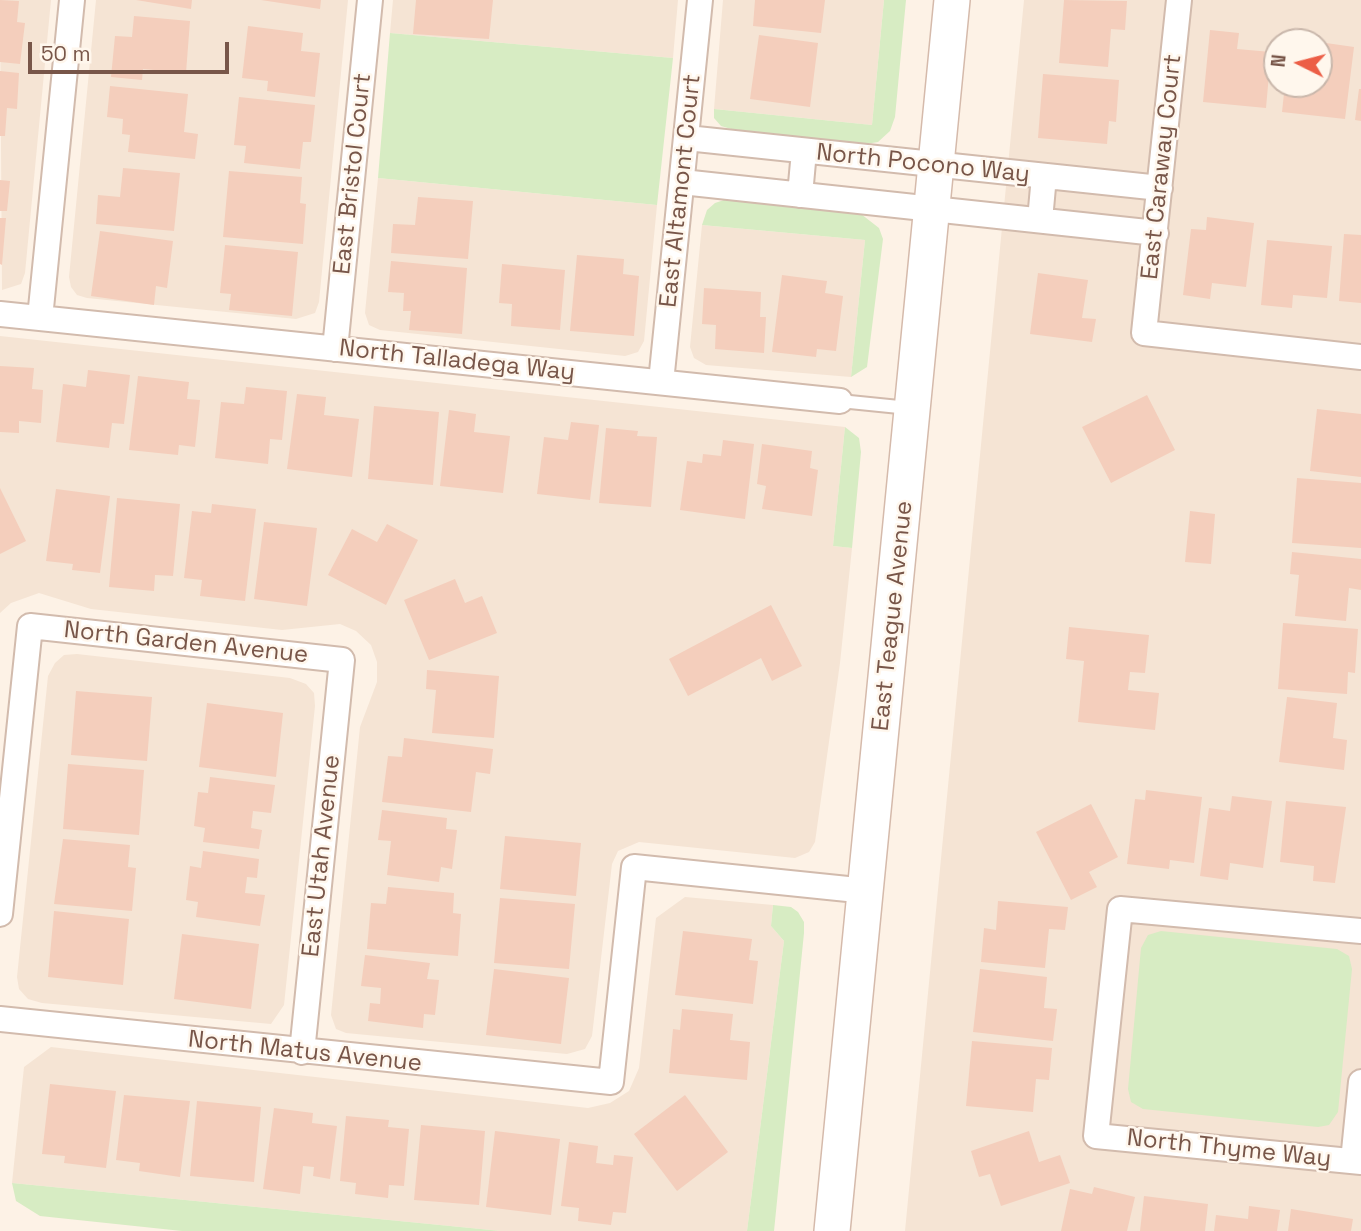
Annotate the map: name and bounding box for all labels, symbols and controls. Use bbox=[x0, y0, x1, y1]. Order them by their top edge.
scale bar bbox=[32, 28, 233, 72]
north arrow bbox=[1263, 28, 1333, 98]
text: 50 m bbox=[41, 40, 91, 67]
street label: East Caraway Court bbox=[1136, 53, 1188, 281]
text: N bbox=[1266, 53, 1292, 69]
street label: East Bristol Court bbox=[328, 72, 378, 276]
street label: East Altamont Court bbox=[654, 73, 708, 309]
street label: North Pocono Way bbox=[815, 138, 1031, 190]
street label: North Talladega Way bbox=[338, 334, 576, 388]
street label: East Teague Avenue bbox=[867, 499, 919, 733]
street label: North Garden Avenue bbox=[63, 616, 309, 670]
street label: East Utah Avenue bbox=[297, 753, 347, 959]
street label: North Matus Avenue bbox=[187, 1025, 423, 1079]
street label: North Thyme Way bbox=[1126, 1124, 1332, 1174]

